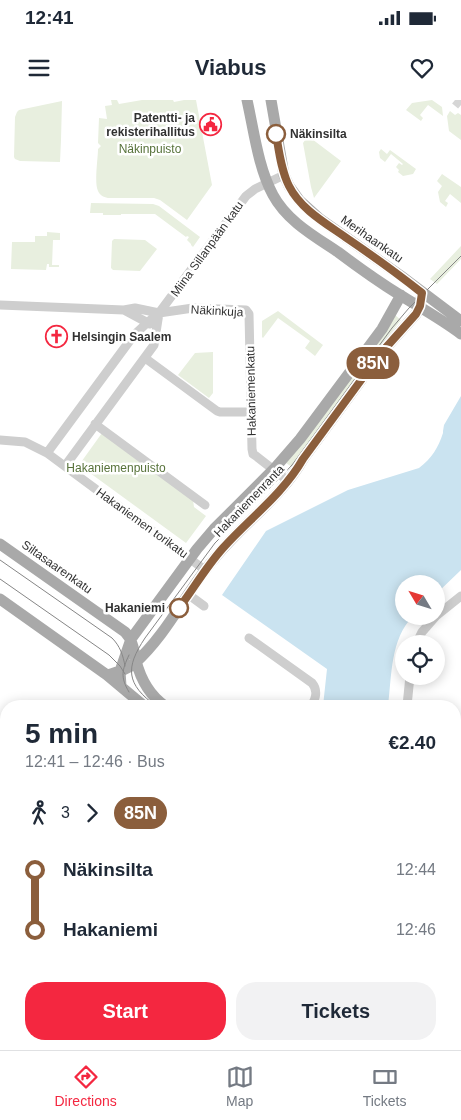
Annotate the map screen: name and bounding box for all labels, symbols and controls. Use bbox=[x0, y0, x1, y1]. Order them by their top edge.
text: 12:41 bbox=[25, 7, 74, 28]
icon: menu bbox=[25, 54, 53, 82]
icon: heart bbox=[408, 54, 436, 82]
text: Viabus bbox=[195, 55, 266, 80]
place label: Patentti- ja rekisterihallitus bbox=[106, 111, 195, 139]
public building icon: Patentti- ja rekisterihallitus bbox=[199, 113, 223, 137]
marker: Näkinsilta bbox=[266, 124, 286, 144]
place label: Näkinsilta bbox=[290, 127, 347, 141]
park label: Näkinpuisto bbox=[119, 142, 182, 156]
street label: Miina Sillanpään katu bbox=[168, 199, 246, 299]
street label: Merihaankatu bbox=[338, 212, 406, 266]
street label: Näkinkuja bbox=[190, 303, 244, 319]
church icon: Helsingin Saalem bbox=[44, 325, 68, 349]
place label: Helsingin Saalem bbox=[72, 330, 171, 344]
street label: Hakaniemenkatu bbox=[243, 346, 259, 436]
line badge: 85N bbox=[344, 347, 402, 379]
text: 85N bbox=[356, 353, 390, 373]
park label: Hakaniemenpuisto bbox=[66, 461, 166, 475]
street label: Hakaniemenranta bbox=[211, 462, 287, 540]
street label: Hakaniemen torikatu bbox=[93, 485, 191, 561]
street label: Siltasaarenkatu bbox=[19, 538, 95, 596]
north arrow bbox=[395, 575, 445, 625]
map controls bbox=[395, 575, 445, 685]
marker: Hakaniemi bbox=[169, 598, 189, 618]
place label: Hakaniemi bbox=[105, 601, 165, 615]
button: locate bbox=[395, 635, 445, 685]
text: 5 min bbox=[25, 718, 98, 749]
text: €2.40 bbox=[388, 732, 436, 753]
text: 12:41 – 12:46 · Bus bbox=[25, 753, 165, 770]
icon: walk bbox=[25, 799, 53, 827]
icon: forward bbox=[78, 799, 106, 827]
text: 85N bbox=[124, 803, 157, 823]
text: 3 bbox=[61, 804, 70, 821]
text: Näkinsilta bbox=[63, 859, 153, 880]
text: 12:44 bbox=[396, 861, 436, 878]
text: Hakaniemi bbox=[63, 919, 158, 940]
text: 12:46 bbox=[396, 921, 436, 938]
button: Start bbox=[25, 982, 226, 1040]
button: Tickets bbox=[236, 982, 436, 1040]
tab: Directions bbox=[54, 1063, 117, 1109]
tab: Map bbox=[226, 1063, 254, 1109]
tab: Tickets bbox=[363, 1063, 407, 1109]

